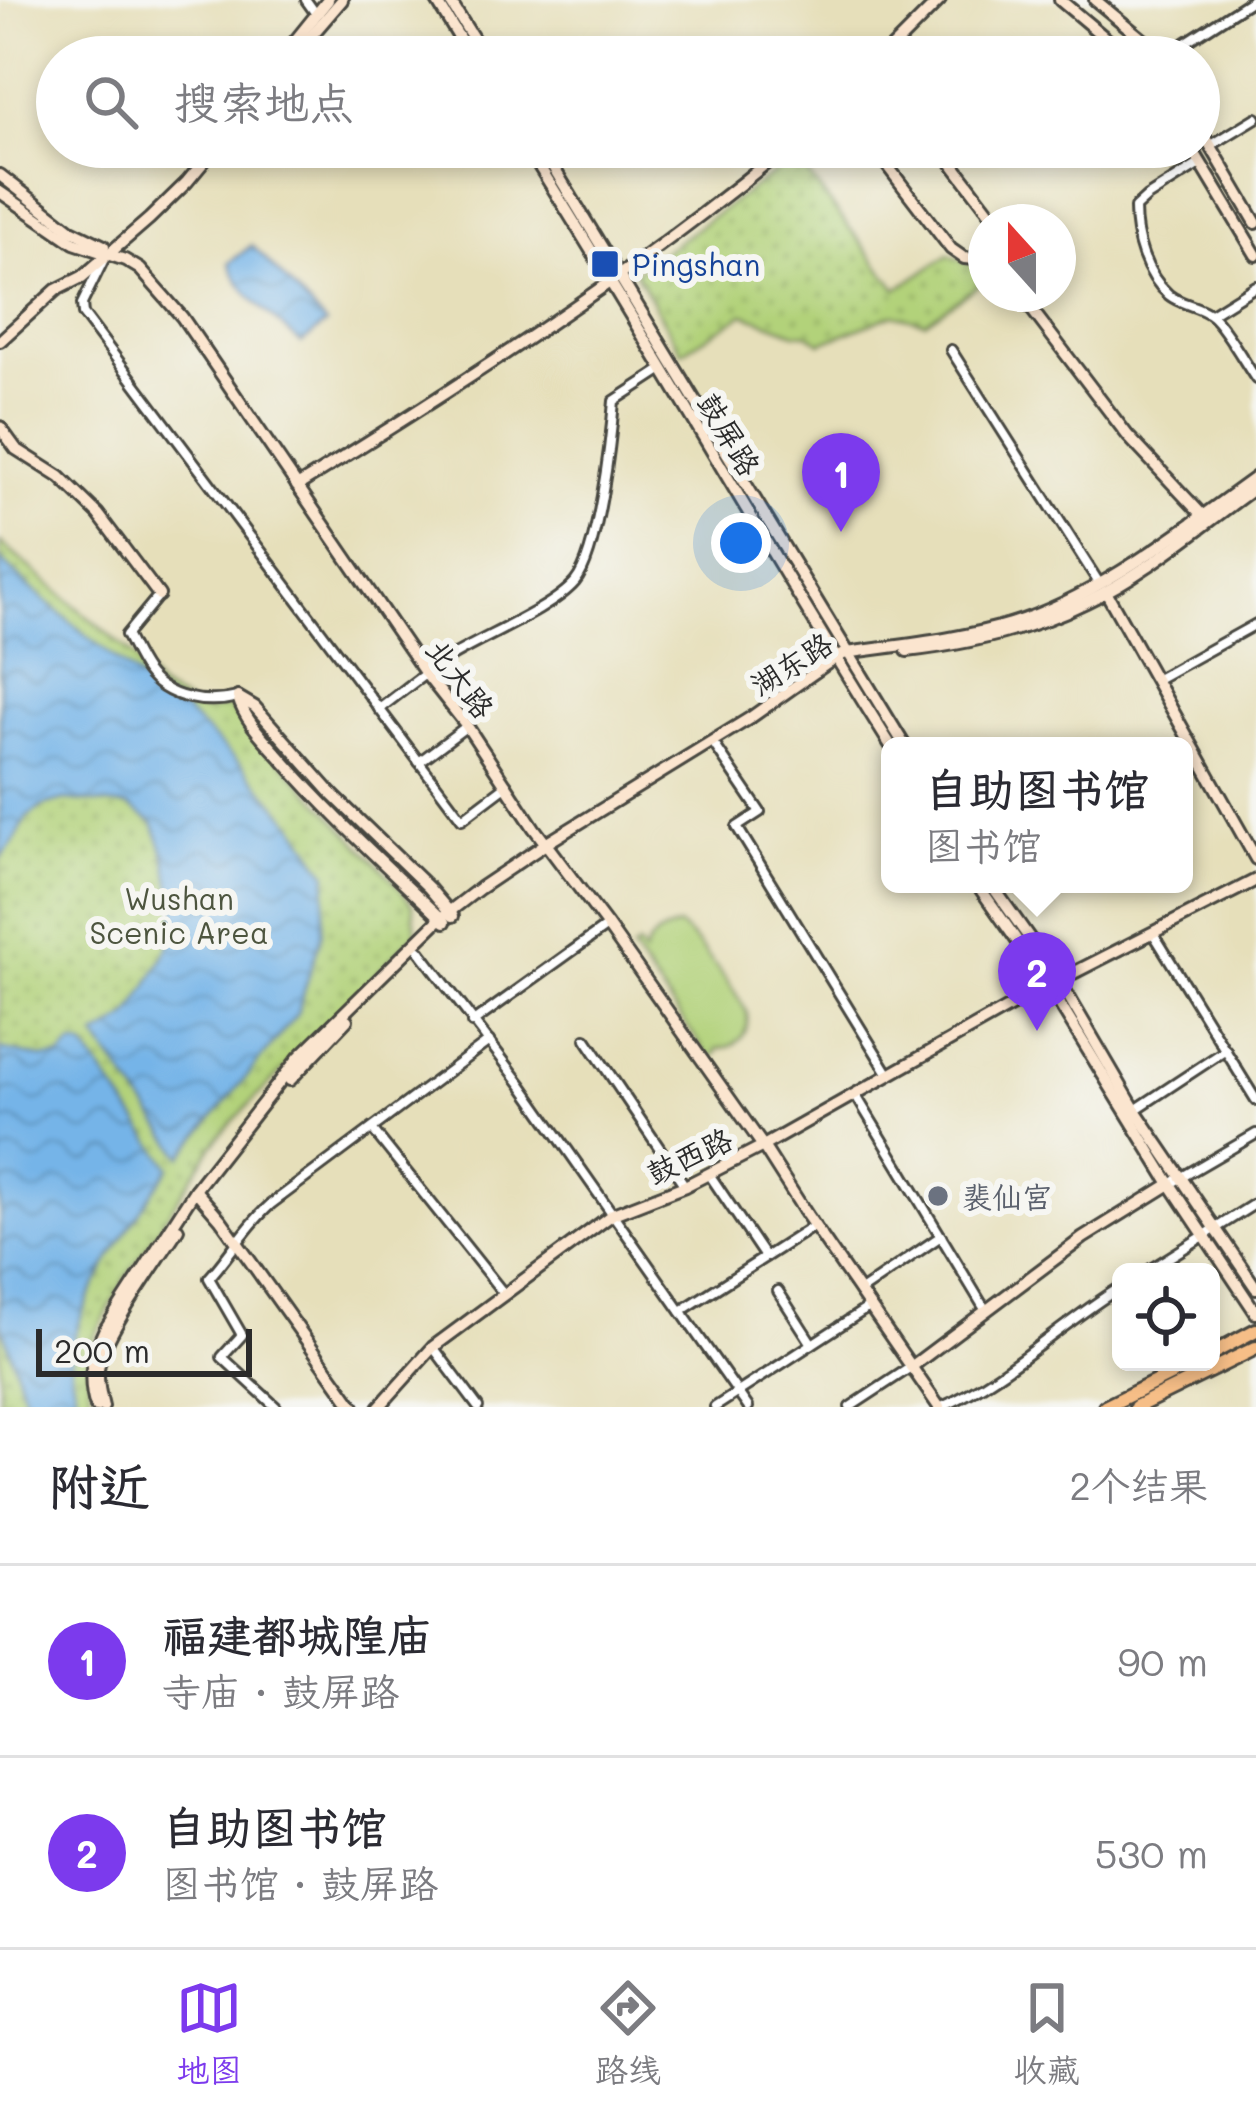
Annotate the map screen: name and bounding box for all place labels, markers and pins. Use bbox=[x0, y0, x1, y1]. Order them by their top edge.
place label: Pingshan bbox=[632, 244, 760, 284]
marker: Pingshan bbox=[589, 248, 621, 280]
pin: 1 bbox=[802, 433, 880, 532]
pin: 2 bbox=[998, 932, 1076, 1031]
place label: 裴仙宫 bbox=[962, 1176, 1052, 1216]
marker: 裴仙宫 bbox=[925, 1183, 951, 1209]

